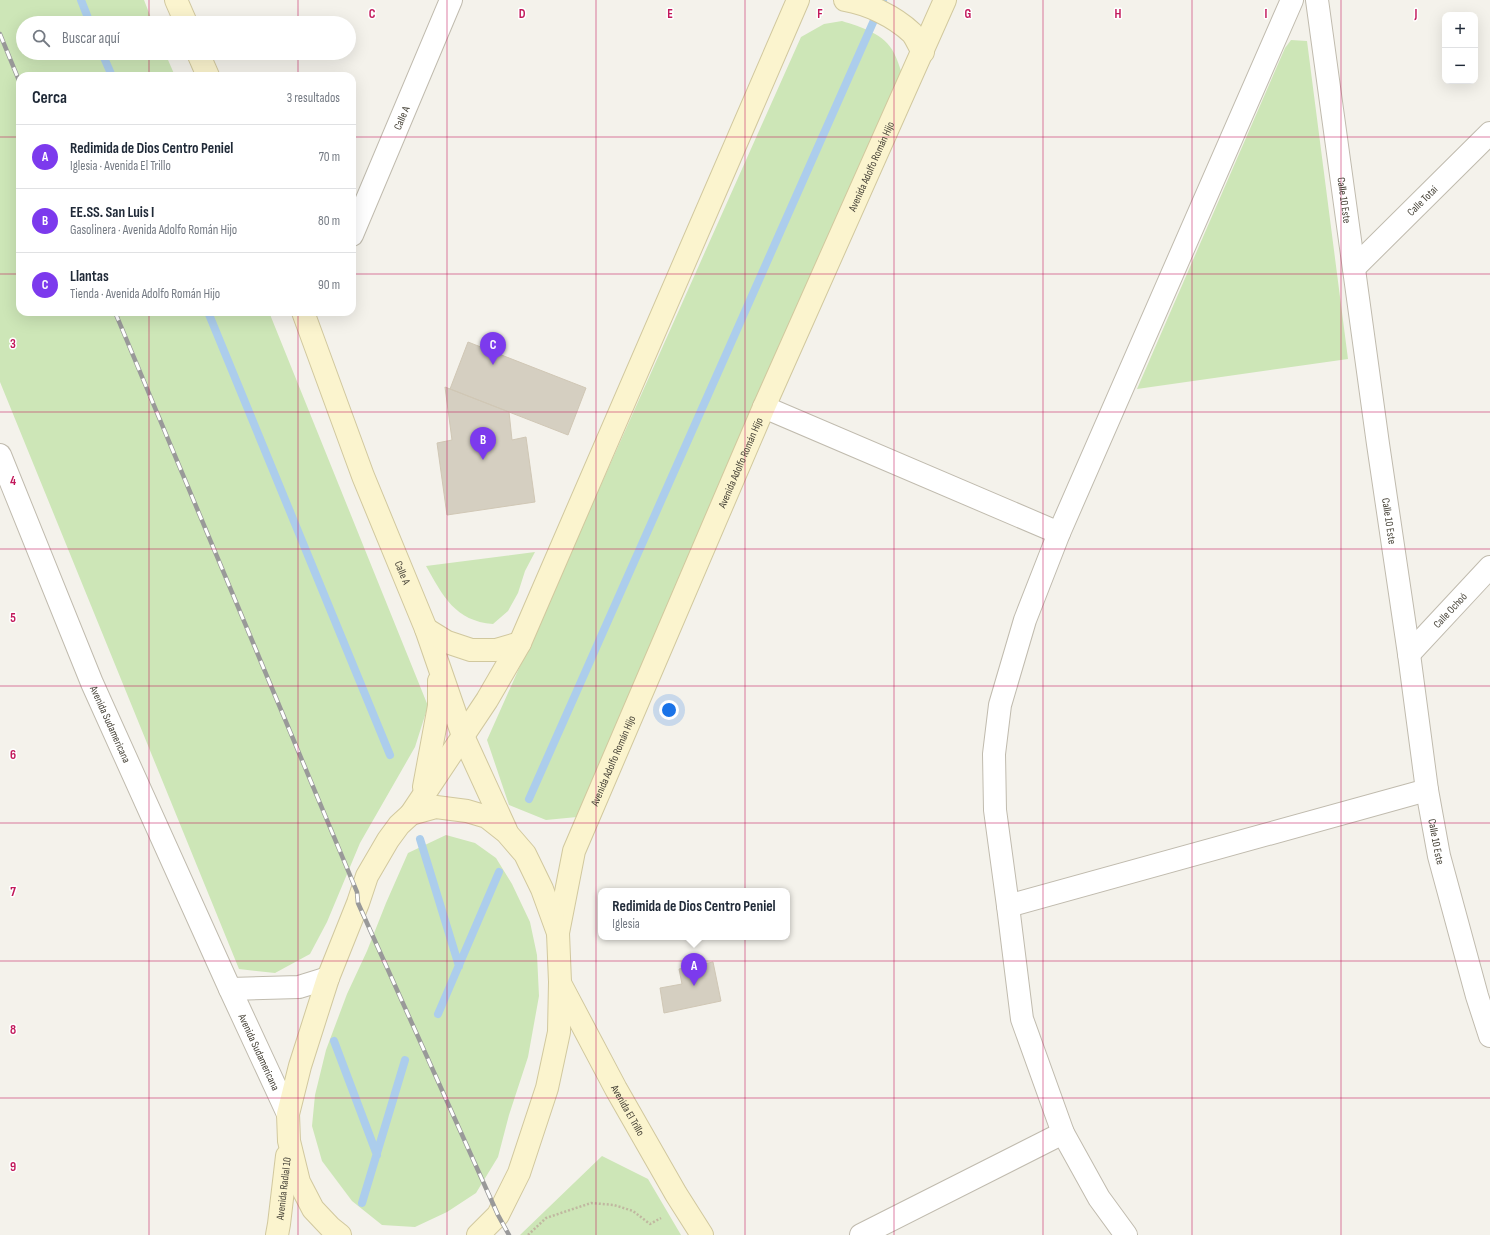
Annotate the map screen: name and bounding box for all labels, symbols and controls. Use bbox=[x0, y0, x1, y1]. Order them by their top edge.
text: C bbox=[369, 6, 376, 22]
text: D bbox=[519, 6, 526, 22]
text: E bbox=[667, 6, 673, 22]
text: F bbox=[817, 6, 823, 22]
text: G bbox=[965, 6, 972, 22]
text: H bbox=[1115, 6, 1122, 22]
text: I bbox=[1265, 6, 1268, 22]
text: J bbox=[1414, 6, 1418, 22]
map controls bbox=[1442, 12, 1478, 84]
button: + bbox=[1442, 12, 1478, 48]
search box bbox=[16, 16, 356, 60]
icon: search bbox=[30, 27, 52, 49]
text: Buscar aquí bbox=[62, 29, 120, 48]
button: − bbox=[1442, 48, 1478, 84]
text: Cerca bbox=[32, 88, 67, 108]
text: 3 resultados bbox=[287, 90, 340, 106]
street label: Calle A bbox=[391, 104, 412, 132]
street label: Avenida Adolfo Román Hijo bbox=[845, 119, 897, 214]
text: Redimida de Dios Centro Peniel bbox=[70, 139, 233, 158]
text: A bbox=[42, 149, 48, 165]
text: 70 m bbox=[319, 149, 340, 165]
text: Iglesia · Avenida El Trillo bbox=[70, 158, 171, 174]
street label: Calle 10 Este bbox=[1335, 176, 1354, 224]
street label: Calle Totai bbox=[1404, 183, 1440, 218]
text: EE.SS. San Luis I bbox=[70, 203, 154, 222]
text: B bbox=[42, 213, 48, 229]
text: 80 m bbox=[318, 213, 340, 229]
text: Gasolinera · Avenida Adolfo Román Hijo bbox=[70, 222, 237, 238]
text: Llantas bbox=[70, 267, 109, 286]
text: C bbox=[42, 277, 48, 293]
text: 90 m bbox=[318, 277, 340, 293]
text: Tienda · Avenida Adolfo Román Hijo bbox=[70, 286, 220, 302]
pin: C bbox=[480, 332, 506, 365]
text: 3 bbox=[10, 336, 16, 352]
street label: Avenida Adolfo Román Hijo bbox=[715, 415, 765, 511]
pin: B bbox=[470, 427, 496, 460]
text: 4 bbox=[10, 473, 16, 489]
street label: Calle 10 Este bbox=[1380, 497, 1399, 545]
street label: Calle A bbox=[392, 559, 414, 587]
street label: Calle Ochoó bbox=[1430, 589, 1470, 630]
text: 5 bbox=[10, 610, 16, 626]
street label: Avenida Sudamericana bbox=[87, 683, 134, 765]
your location bbox=[659, 700, 679, 720]
street label: Avenida Adolfo Román Hijo bbox=[587, 713, 638, 809]
text: 6 bbox=[10, 747, 16, 763]
street label: Calle 10 Este bbox=[1426, 818, 1447, 866]
text: 7 bbox=[10, 884, 16, 900]
popup bbox=[598, 888, 790, 940]
text: Redimida de Dios Centro Peniel bbox=[612, 897, 776, 916]
text: Iglesia bbox=[612, 916, 640, 932]
pin: A bbox=[681, 953, 707, 986]
street label: Avenida Sudamericana bbox=[235, 1011, 283, 1092]
text: 8 bbox=[10, 1022, 16, 1038]
street label: Avenida El Trillo bbox=[608, 1082, 648, 1138]
street label: Avenida Radial 10 bbox=[273, 1156, 293, 1222]
text: 9 bbox=[10, 1159, 16, 1175]

